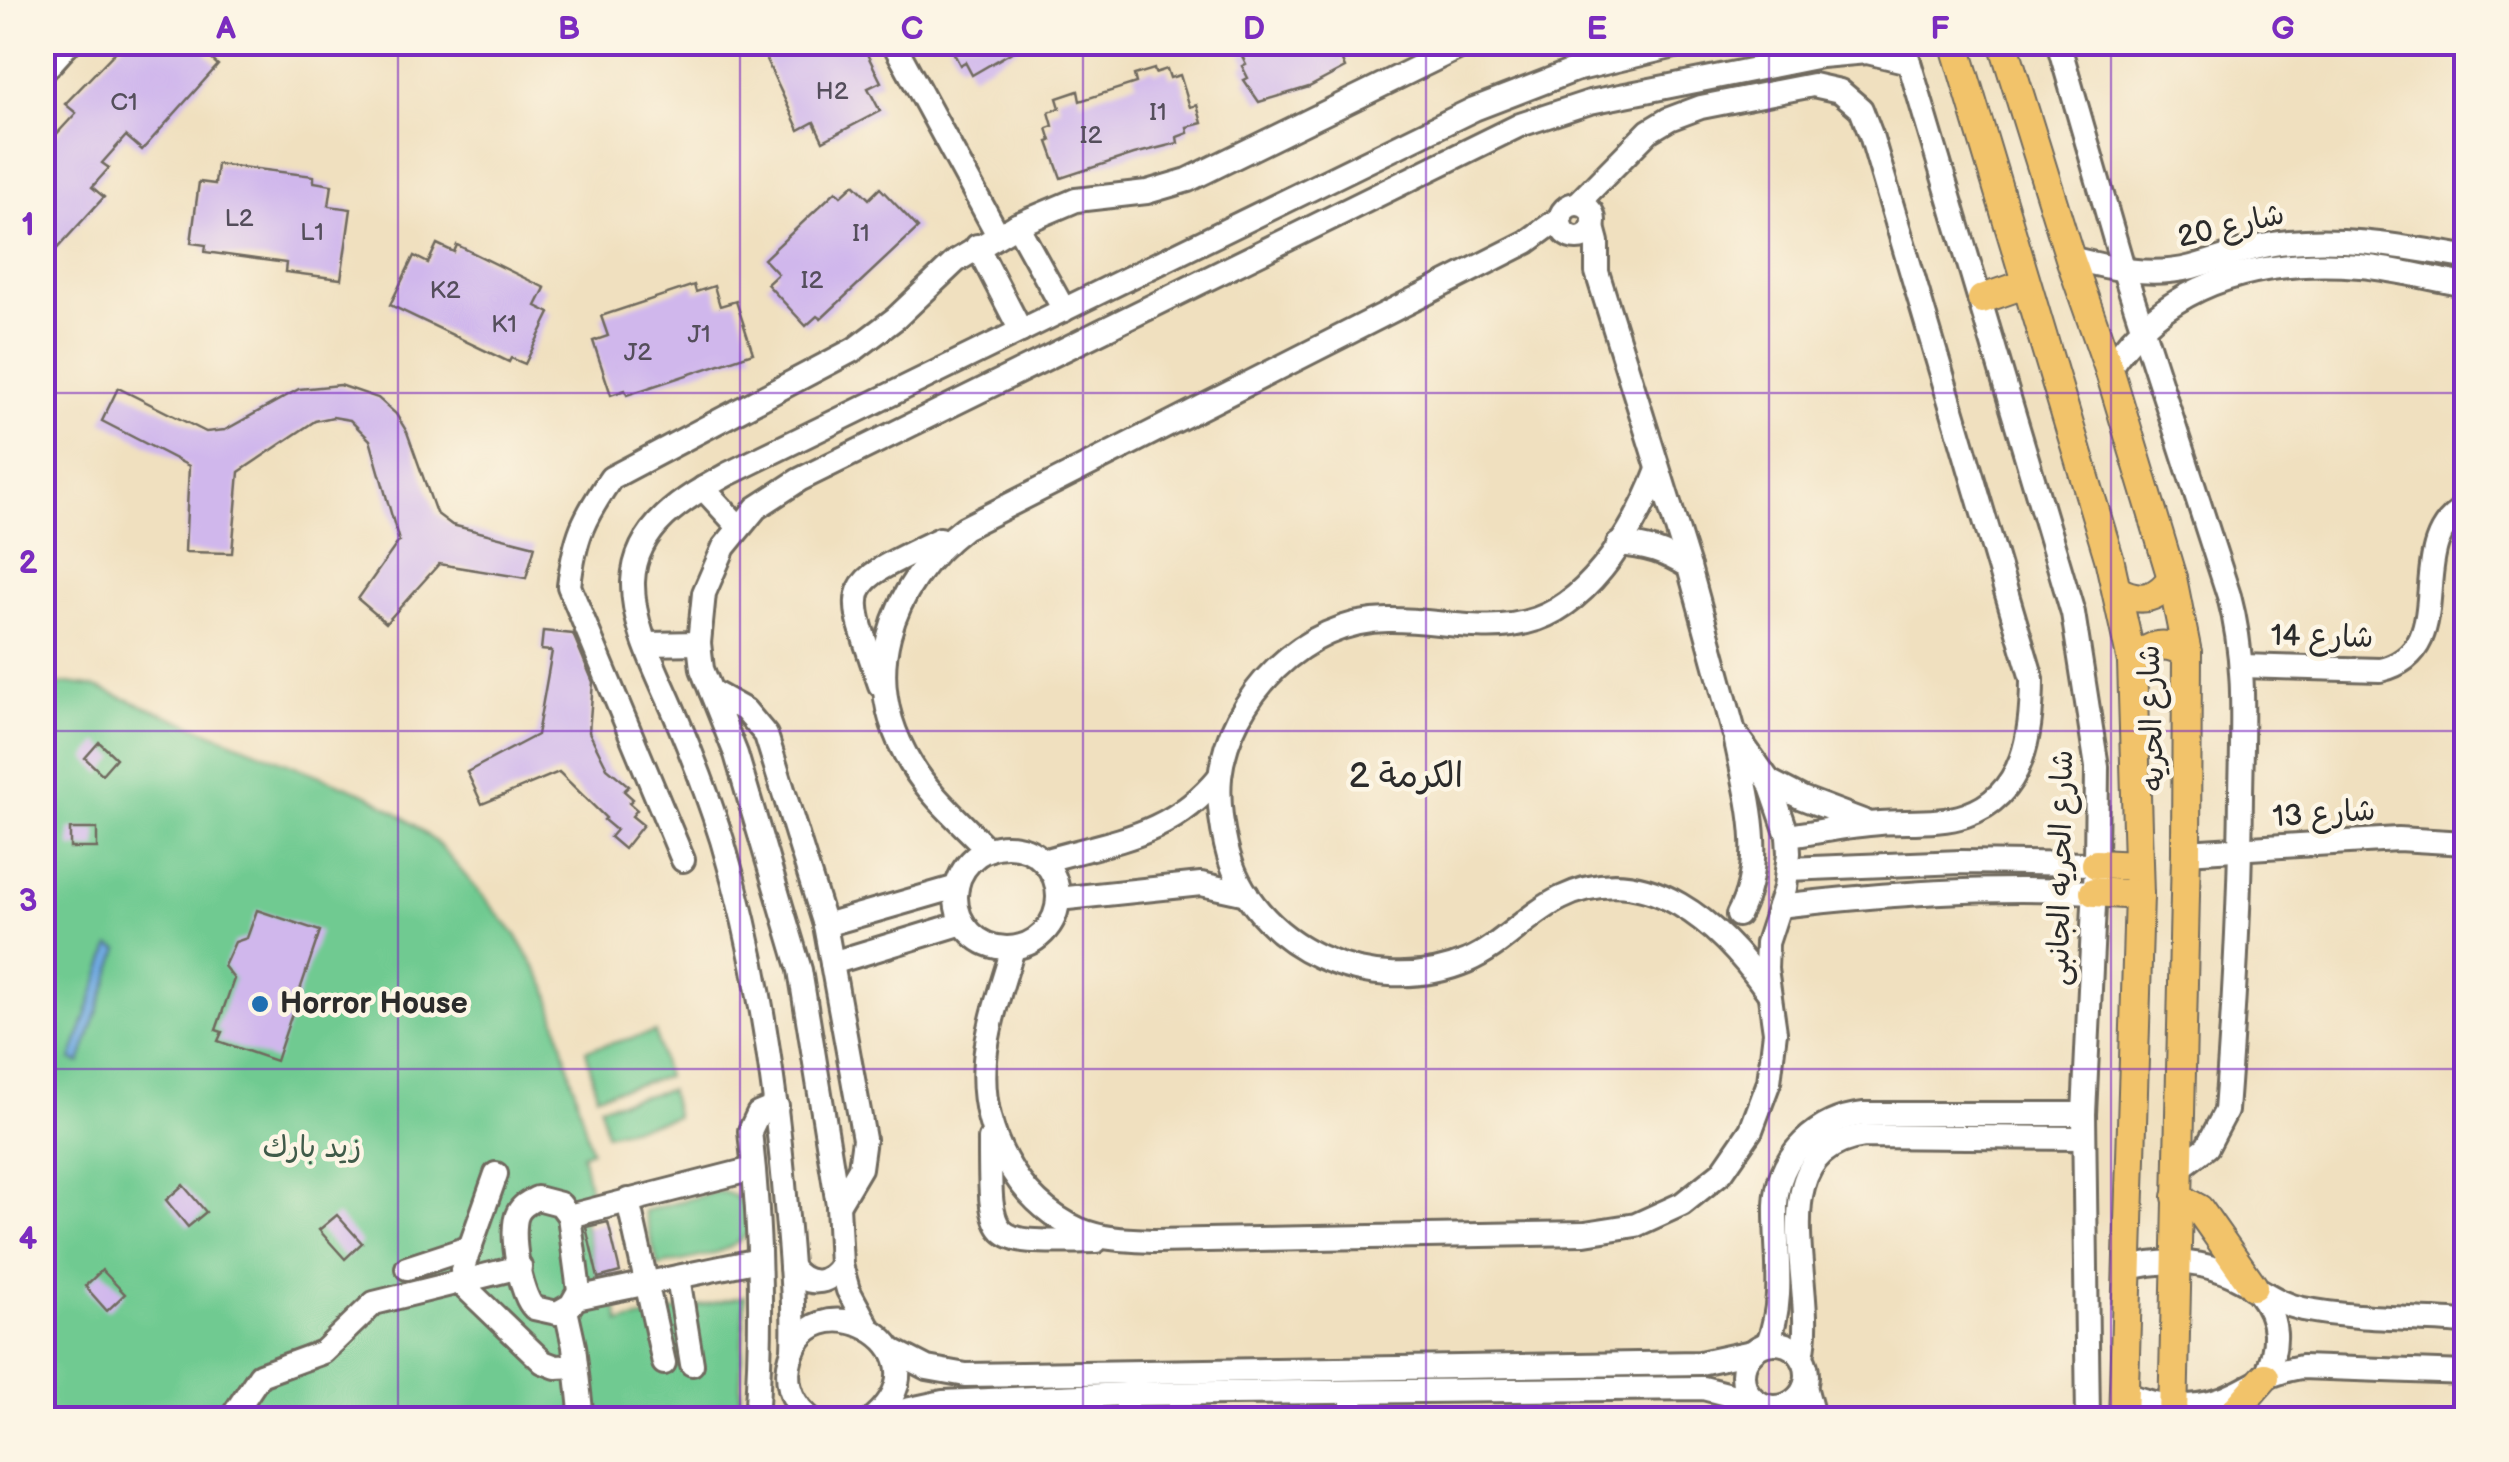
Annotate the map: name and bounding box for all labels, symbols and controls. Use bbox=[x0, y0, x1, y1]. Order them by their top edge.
text: A bbox=[215, 10, 236, 49]
text: B bbox=[558, 10, 580, 49]
text: C bbox=[901, 10, 923, 49]
text: D bbox=[1243, 10, 1265, 49]
text: E bbox=[1587, 10, 1607, 49]
text: F bbox=[1930, 10, 1950, 49]
text: G bbox=[2271, 10, 2295, 49]
house number: H2 bbox=[815, 76, 849, 107]
house number: C1 bbox=[110, 87, 138, 118]
house number: I1 bbox=[1149, 97, 1167, 128]
house number: I2 bbox=[1080, 120, 1102, 151]
street label: شارع 20 bbox=[2174, 196, 2288, 258]
house number: L2 bbox=[224, 203, 254, 234]
text: 1 bbox=[21, 206, 35, 245]
house number: L1 bbox=[300, 217, 324, 248]
house number: I1 bbox=[852, 218, 870, 249]
house number: I2 bbox=[801, 265, 823, 296]
house number: K2 bbox=[430, 275, 461, 306]
house number: K1 bbox=[491, 309, 517, 340]
house number: J1 bbox=[687, 319, 711, 350]
house number: J2 bbox=[624, 337, 652, 368]
text: 2 bbox=[18, 544, 38, 583]
street label: شارع 14 bbox=[2270, 618, 2374, 658]
street label: شارع الحريه bbox=[2131, 644, 2175, 792]
street label: شارع الحريه الجانبى bbox=[2041, 750, 2083, 987]
district label: الكرمة 2 bbox=[1349, 755, 1463, 798]
street label: شارع 13 bbox=[2271, 792, 2377, 838]
text: 3 bbox=[19, 882, 37, 921]
place label: Horror House bbox=[280, 986, 468, 1022]
marker: Horror House bbox=[249, 993, 271, 1015]
park label: زيد بارك bbox=[262, 1130, 362, 1166]
text: 4 bbox=[19, 1220, 38, 1259]

